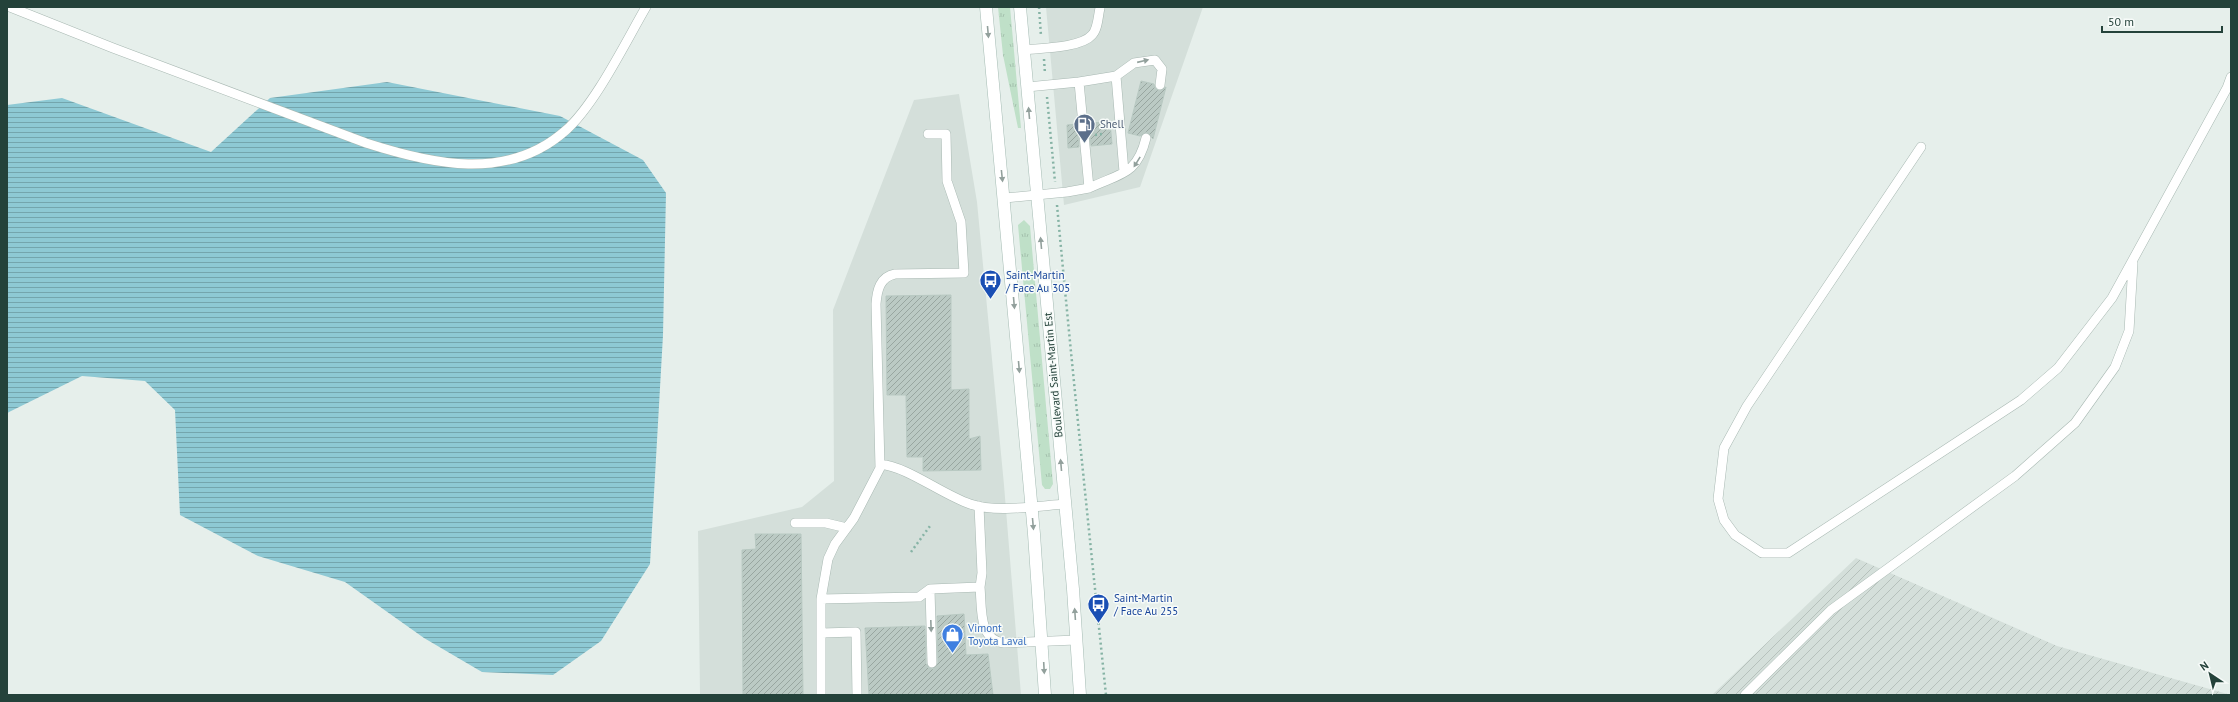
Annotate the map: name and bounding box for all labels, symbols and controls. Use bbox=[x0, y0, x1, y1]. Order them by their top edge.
scale bar bbox=[2102, 8, 2222, 34]
text: 50 m bbox=[2108, 14, 2134, 29]
one-way arrow bbox=[985, 26, 991, 39]
one-way arrow bbox=[1137, 58, 1150, 64]
one-way arrow bbox=[1026, 107, 1032, 119]
fuel station icon: Shell bbox=[1072, 111, 1098, 144]
place label: Shell bbox=[1100, 117, 1125, 131]
one-way arrow bbox=[1133, 156, 1140, 168]
one-way arrow bbox=[999, 170, 1006, 182]
one-way arrow bbox=[1038, 237, 1044, 249]
bus stop icon: Saint-Martin / Face Au 305 bbox=[978, 268, 1004, 301]
place label: Saint-Martin / Face Au 305 bbox=[1005, 268, 1070, 295]
one-way arrow bbox=[1010, 297, 1017, 309]
street label: Boulevard Saint-Martin Est bbox=[1041, 311, 1065, 438]
one-way arrow bbox=[1016, 361, 1022, 373]
one-way arrow bbox=[1058, 459, 1065, 471]
one-way arrow bbox=[1030, 518, 1036, 530]
bus stop icon: Saint-Martin / Face Au 255 bbox=[1085, 591, 1111, 624]
place label: Saint-Martin / Face Au 255 bbox=[1113, 591, 1178, 618]
one-way arrow bbox=[1071, 608, 1078, 620]
one-way arrow bbox=[928, 620, 934, 633]
shop icon: Vimont Toyota Laval bbox=[940, 621, 966, 654]
place label: Vimont Toyota Laval bbox=[967, 621, 1027, 648]
north arrow bbox=[2190, 654, 2230, 694]
text: N bbox=[2197, 658, 2211, 674]
one-way arrow bbox=[1041, 662, 1048, 674]

